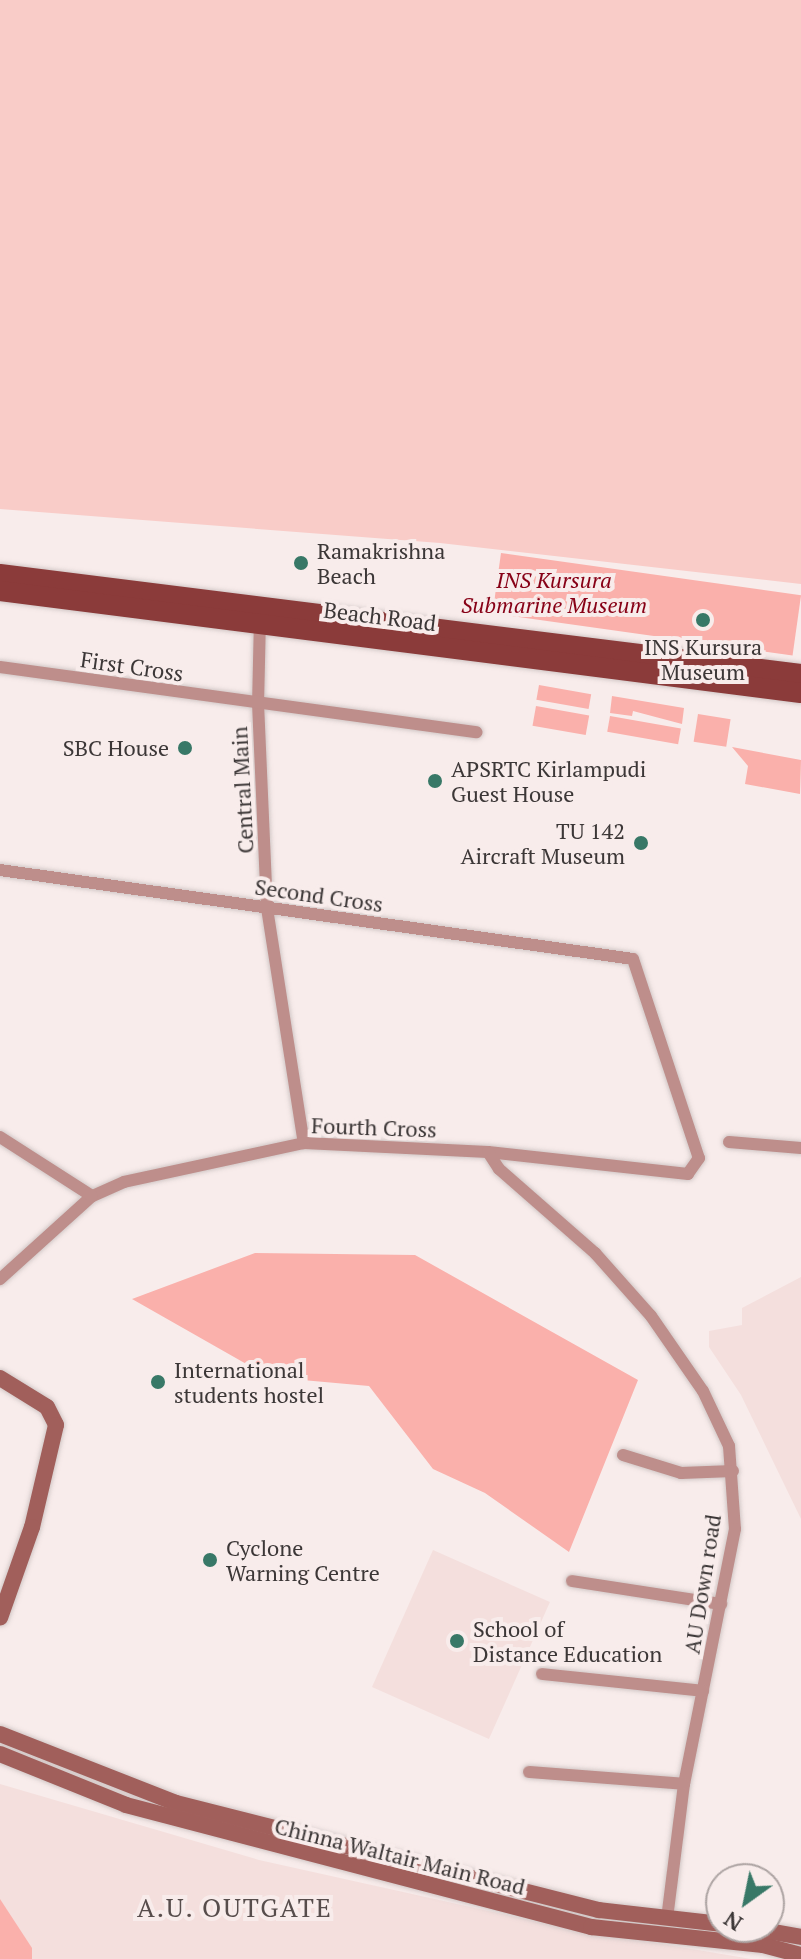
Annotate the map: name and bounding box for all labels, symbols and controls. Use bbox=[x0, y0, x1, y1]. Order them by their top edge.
place label: Ramakrishna Beach bbox=[317, 537, 445, 588]
marker: Ramakrishna Beach bbox=[292, 554, 310, 572]
park label: INS Kursura Submarine Museum bbox=[461, 566, 647, 618]
street label: Beach Road bbox=[322, 596, 438, 636]
marker: INS Kursura Museum bbox=[694, 611, 712, 629]
place label: INS Kursura Museum bbox=[644, 633, 762, 684]
street label: First Cross bbox=[79, 646, 185, 686]
street label: Central Main bbox=[225, 726, 259, 854]
place label: SBC House bbox=[63, 735, 169, 761]
marker: SBC House bbox=[176, 739, 194, 757]
place label: APSRTC Kirlampudi Guest House bbox=[451, 755, 646, 806]
marker: APSRTC Kirlampudi Guest House bbox=[426, 772, 444, 790]
place label: TU 142 Aircraft Museum bbox=[460, 817, 625, 868]
marker: TU 142 Aircraft Museum bbox=[632, 834, 650, 852]
street label: Second Cross bbox=[253, 873, 385, 917]
street label: Fourth Cross bbox=[311, 1112, 437, 1142]
place label: International students hostel bbox=[174, 1356, 324, 1408]
marker: International students hostel bbox=[149, 1373, 167, 1391]
street label: AU Down road bbox=[678, 1512, 726, 1656]
place label: Cyclone Warning Centre bbox=[226, 1534, 380, 1586]
marker: Cyclone Warning Centre bbox=[201, 1551, 219, 1569]
place label: School of Distance Education bbox=[473, 1615, 662, 1666]
marker: School of Distance Education bbox=[448, 1632, 466, 1650]
street label: Chinna Waltair Main Road bbox=[272, 1812, 528, 1900]
north arrow bbox=[705, 1863, 785, 1943]
district label: A.U. OUTGATE bbox=[136, 1892, 334, 1924]
text: N bbox=[718, 1905, 748, 1939]

